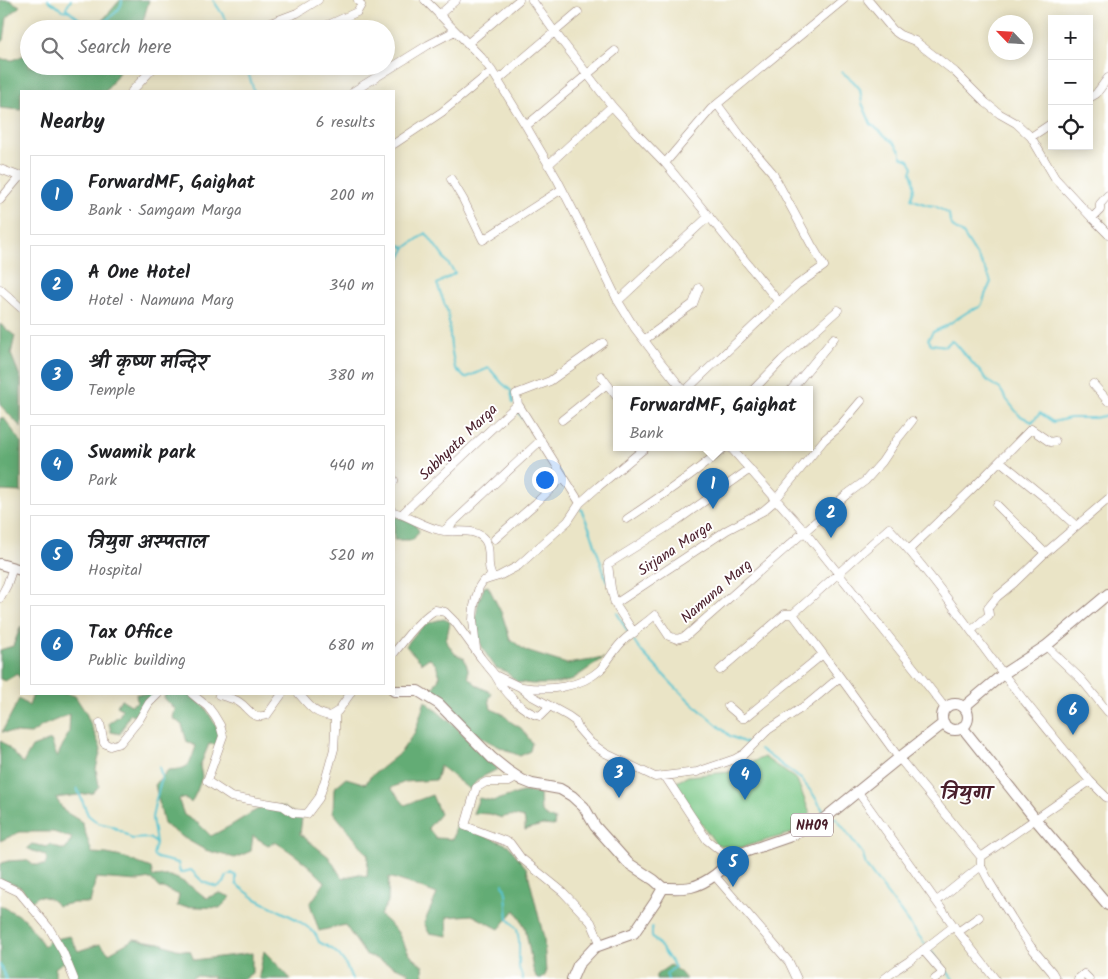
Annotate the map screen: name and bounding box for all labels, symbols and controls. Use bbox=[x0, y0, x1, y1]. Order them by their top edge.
north arrow bbox=[988, 15, 1033, 60]
map controls bbox=[1048, 15, 1093, 150]
button: + bbox=[1048, 15, 1093, 60]
search box bbox=[20, 20, 395, 75]
text: Search here bbox=[78, 33, 172, 63]
icon: search bbox=[38, 34, 66, 62]
button: − bbox=[1048, 60, 1093, 105]
button: locate bbox=[1048, 105, 1093, 150]
text: Nearby bbox=[40, 106, 105, 139]
text: 6 results bbox=[316, 110, 375, 135]
text: ForwardMF, Gaighat bbox=[88, 168, 255, 198]
text: 1 bbox=[55, 183, 59, 208]
text: 200 m bbox=[330, 183, 374, 208]
text: Bank · Samgam Marga bbox=[88, 198, 242, 223]
text: A One Hotel bbox=[88, 258, 190, 288]
text: 2 bbox=[52, 273, 62, 298]
text: 340 m bbox=[329, 273, 374, 298]
text: Hotel · Namuna Marg bbox=[88, 288, 234, 313]
text: श्री कृष्ण मन्दिर bbox=[88, 348, 207, 378]
text: 3 bbox=[53, 363, 61, 388]
text: 380 m bbox=[328, 363, 374, 388]
text: Temple bbox=[88, 378, 135, 403]
popup bbox=[613, 386, 813, 451]
text: ForwardMF, Gaighat bbox=[629, 391, 797, 421]
street label: Sabhyata Marga bbox=[414, 399, 504, 487]
text: Bank bbox=[629, 421, 663, 446]
text: Swamik park bbox=[88, 438, 195, 468]
text: 4 bbox=[53, 453, 61, 478]
text: 440 m bbox=[329, 453, 374, 478]
your location bbox=[532, 467, 558, 493]
text: Park bbox=[88, 468, 117, 493]
pin: 1 bbox=[697, 468, 729, 509]
pin: 2 bbox=[815, 497, 847, 538]
street label: Sirjana Marga bbox=[633, 515, 718, 583]
text: त्रियुग अस्पताल bbox=[88, 528, 207, 558]
text: 5 bbox=[53, 543, 61, 568]
text: 520 m bbox=[329, 543, 374, 568]
street label: Namuna Marg bbox=[675, 554, 758, 630]
text: Hospital bbox=[88, 558, 142, 583]
text: Tax Office bbox=[88, 618, 173, 648]
text: 6 bbox=[53, 633, 61, 658]
text: 680 m bbox=[328, 633, 374, 658]
text: Public building bbox=[88, 648, 186, 673]
pin: 6 bbox=[1057, 694, 1089, 735]
pin: 3 bbox=[603, 757, 635, 798]
pin: 4 bbox=[729, 759, 761, 800]
district label: त्रियुगा bbox=[940, 778, 995, 810]
road number: NH09 bbox=[791, 814, 833, 836]
pin: 5 bbox=[717, 846, 749, 887]

